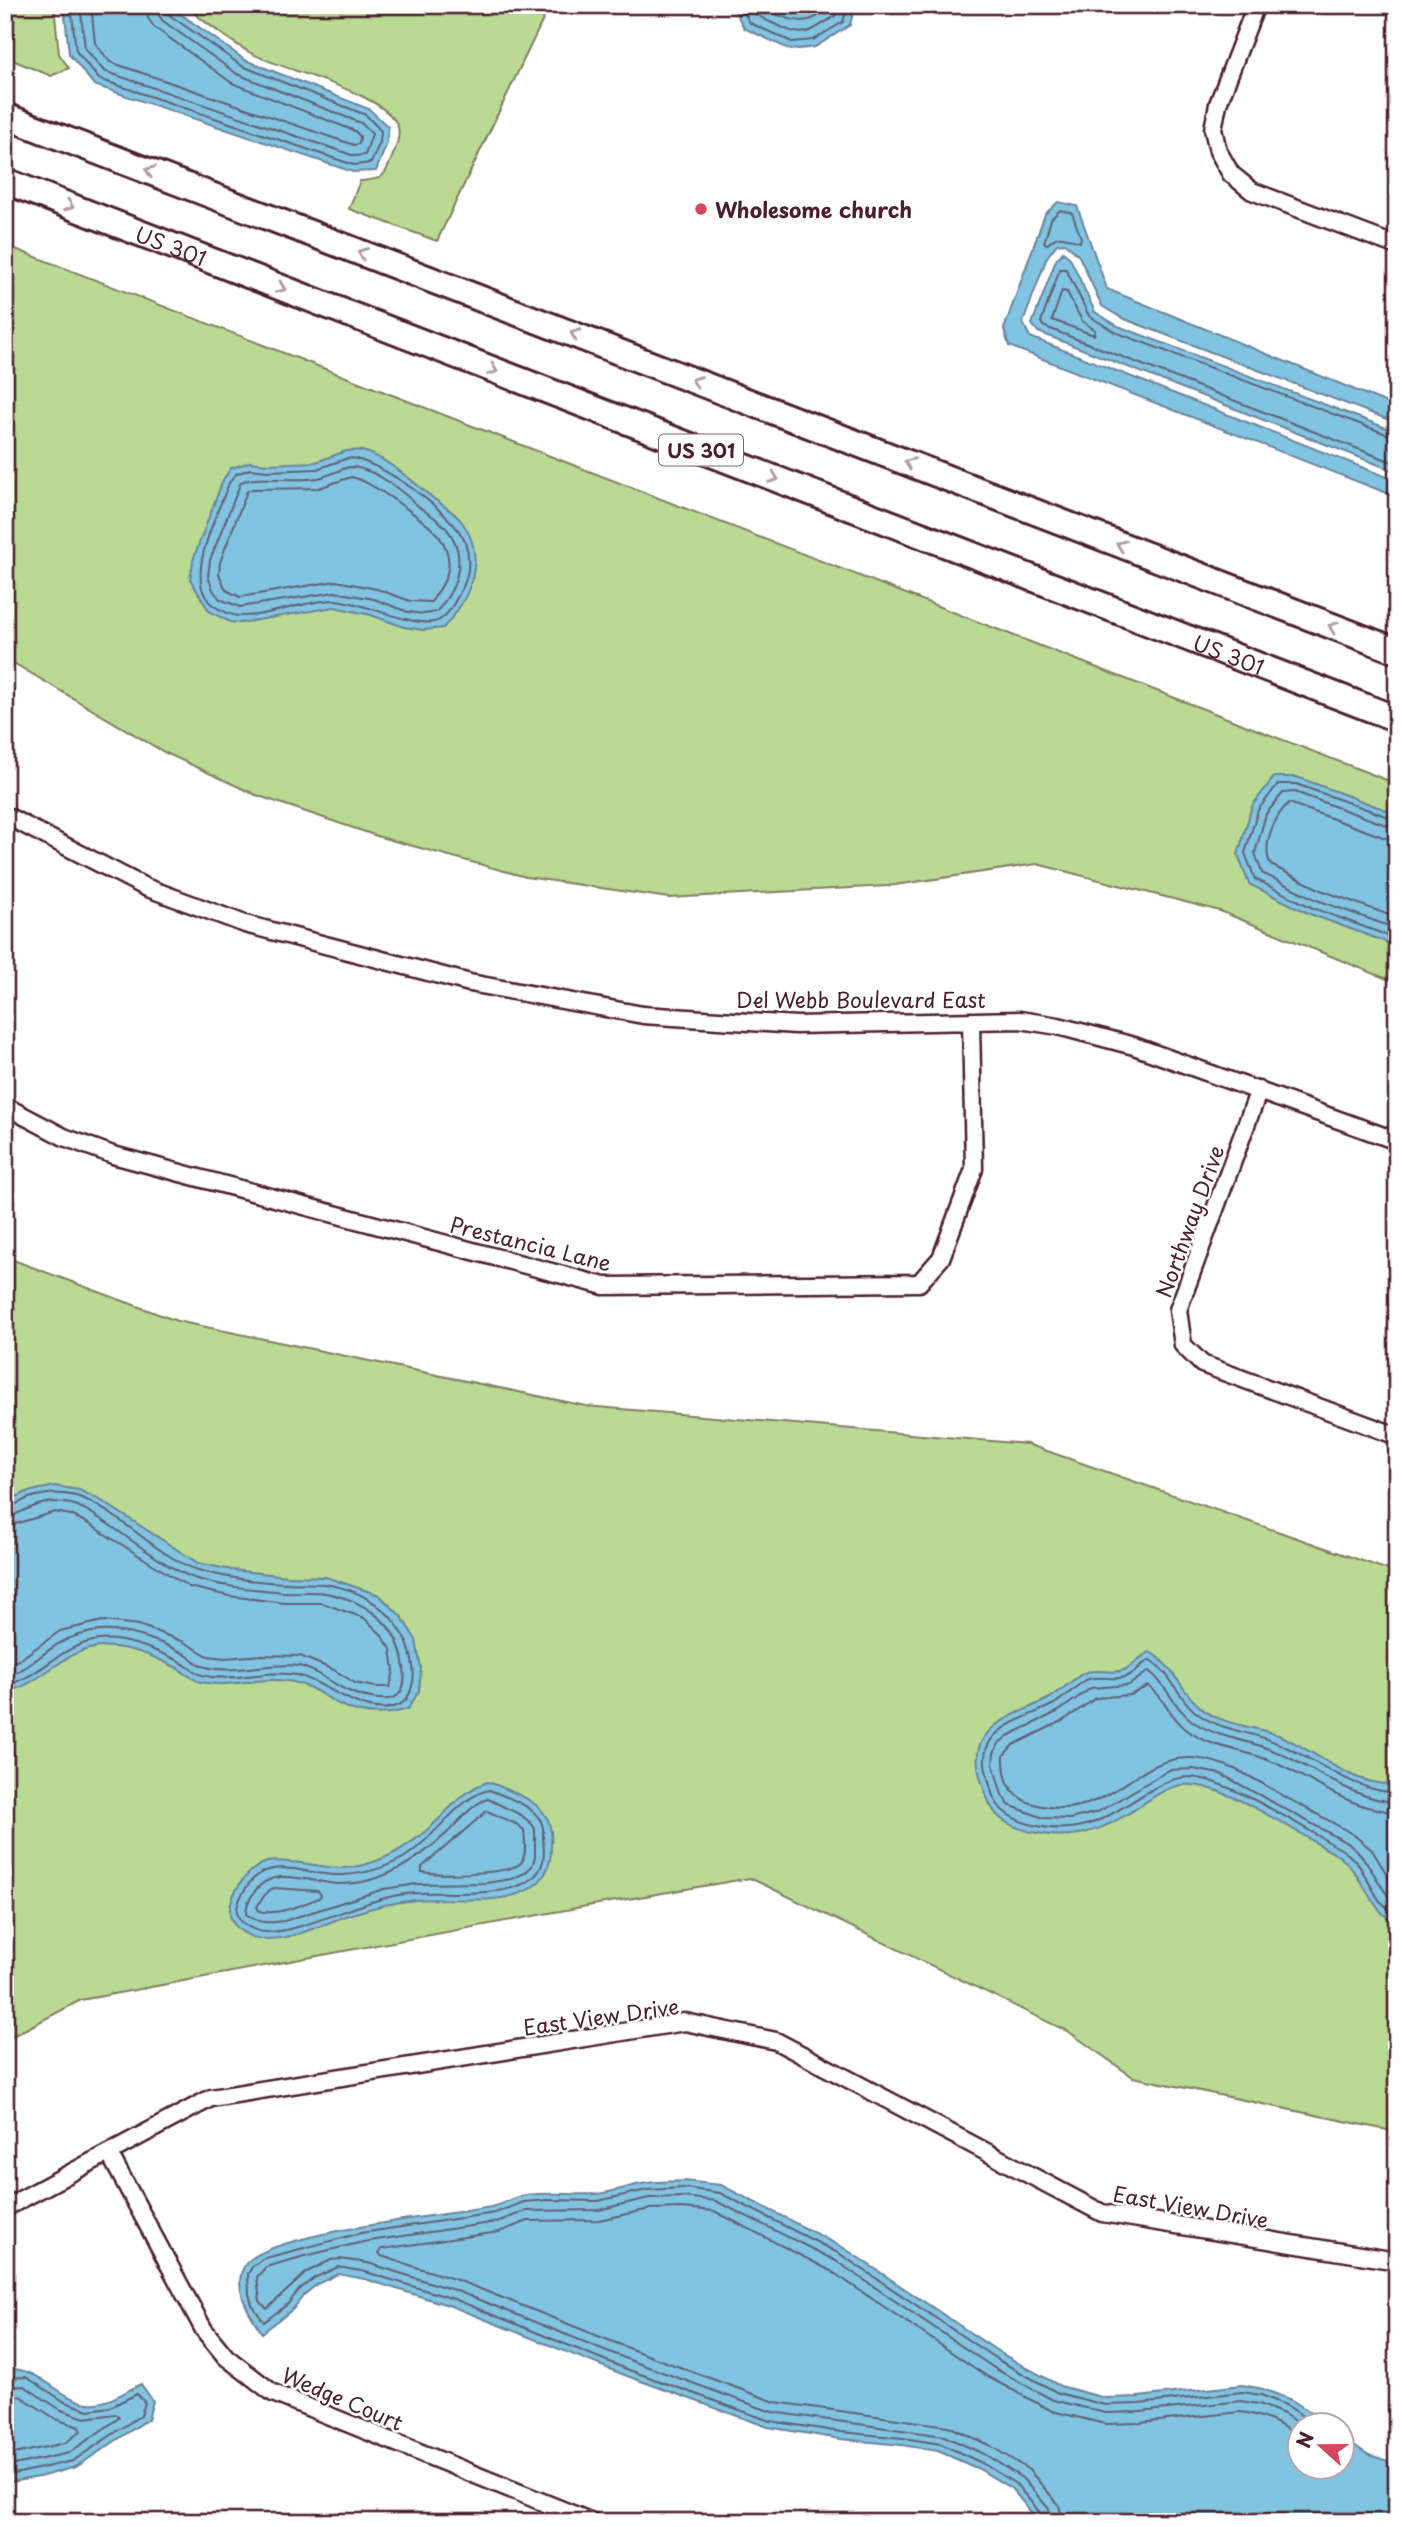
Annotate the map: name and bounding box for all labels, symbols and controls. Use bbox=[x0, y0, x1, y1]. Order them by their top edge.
one-way arrow bbox=[144, 166, 156, 180]
place label: Wholesome church bbox=[715, 193, 912, 225]
one-way arrow bbox=[62, 197, 74, 211]
marker: Wholesome church bbox=[693, 201, 709, 217]
street label: US 301 bbox=[131, 217, 211, 273]
one-way arrow bbox=[357, 247, 369, 261]
one-way arrow bbox=[275, 279, 287, 293]
one-way arrow bbox=[569, 329, 581, 343]
one-way arrow bbox=[487, 361, 499, 375]
one-way arrow bbox=[691, 376, 703, 390]
road number: US 301 bbox=[659, 435, 743, 466]
one-way arrow bbox=[903, 457, 915, 471]
one-way arrow bbox=[767, 470, 779, 484]
one-way arrow bbox=[1115, 539, 1127, 553]
one-way arrow bbox=[1328, 621, 1340, 635]
street label: US 301 bbox=[1189, 626, 1269, 682]
street label: Del Webb Boulevard East bbox=[736, 983, 986, 1015]
street label: Northway Drive bbox=[1147, 1140, 1231, 1302]
street label: Prestancia Lane bbox=[447, 1207, 615, 1279]
street label: East View Drive bbox=[521, 1989, 681, 2043]
street label: East View Drive bbox=[1111, 2177, 1271, 2235]
street label: Wedge Court bbox=[278, 2358, 408, 2438]
north arrow bbox=[1286, 2412, 1356, 2482]
text: N bbox=[1288, 2428, 1320, 2452]

